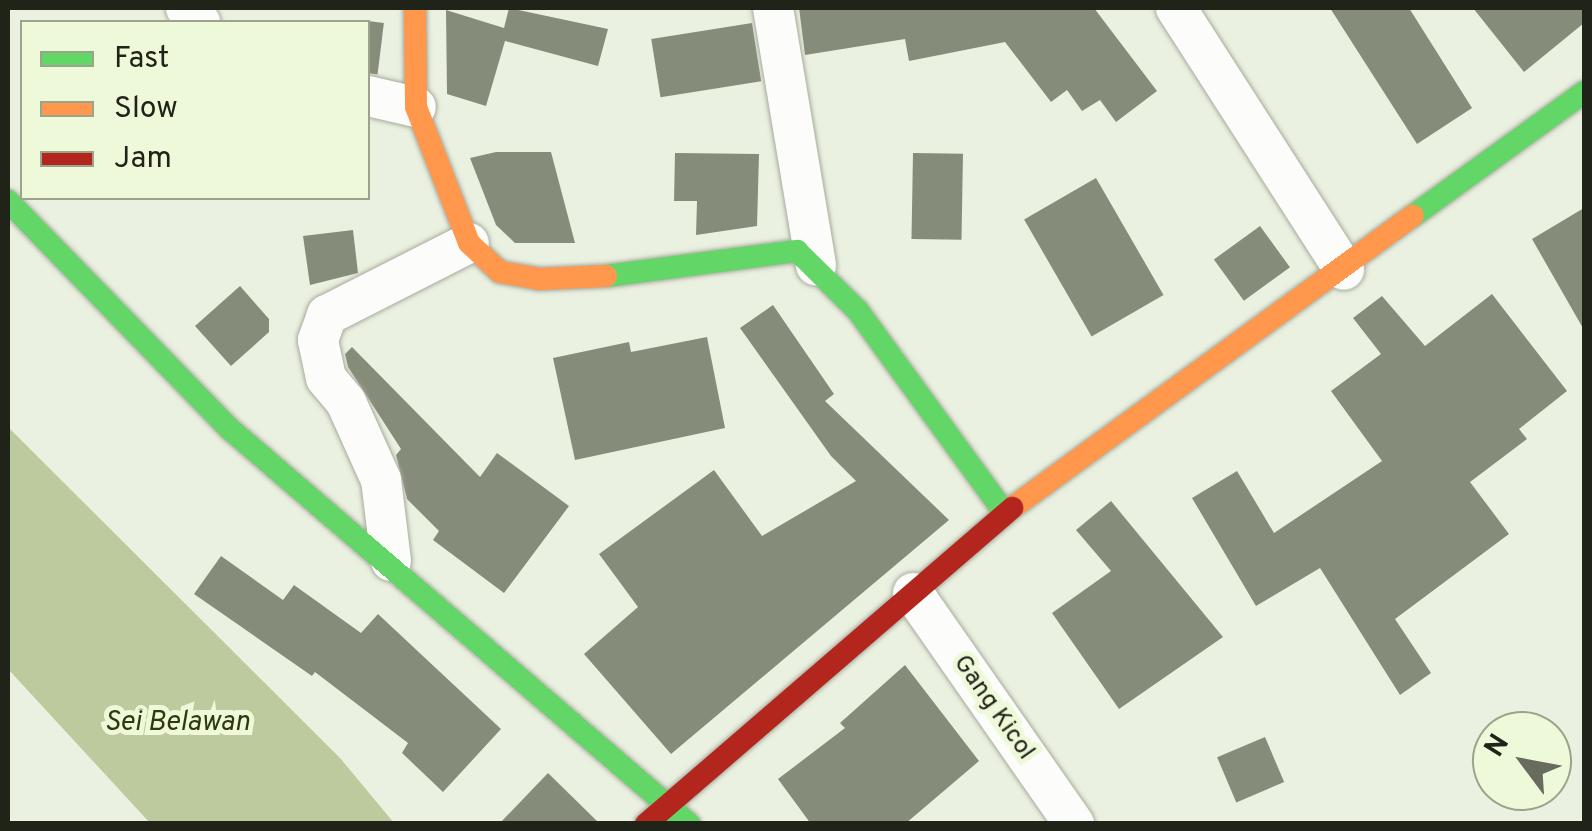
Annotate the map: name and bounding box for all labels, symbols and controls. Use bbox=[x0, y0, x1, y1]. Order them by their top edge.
legend bbox=[20, 20, 370, 200]
text: Fast bbox=[114, 41, 169, 78]
text: Slow bbox=[114, 91, 178, 128]
text: Jam bbox=[114, 141, 172, 178]
street label: Gang Kicol bbox=[946, 650, 1040, 766]
water label: Sei Belawan bbox=[104, 706, 250, 740]
north arrow bbox=[1472, 711, 1572, 811]
text: N bbox=[1478, 728, 1519, 764]

